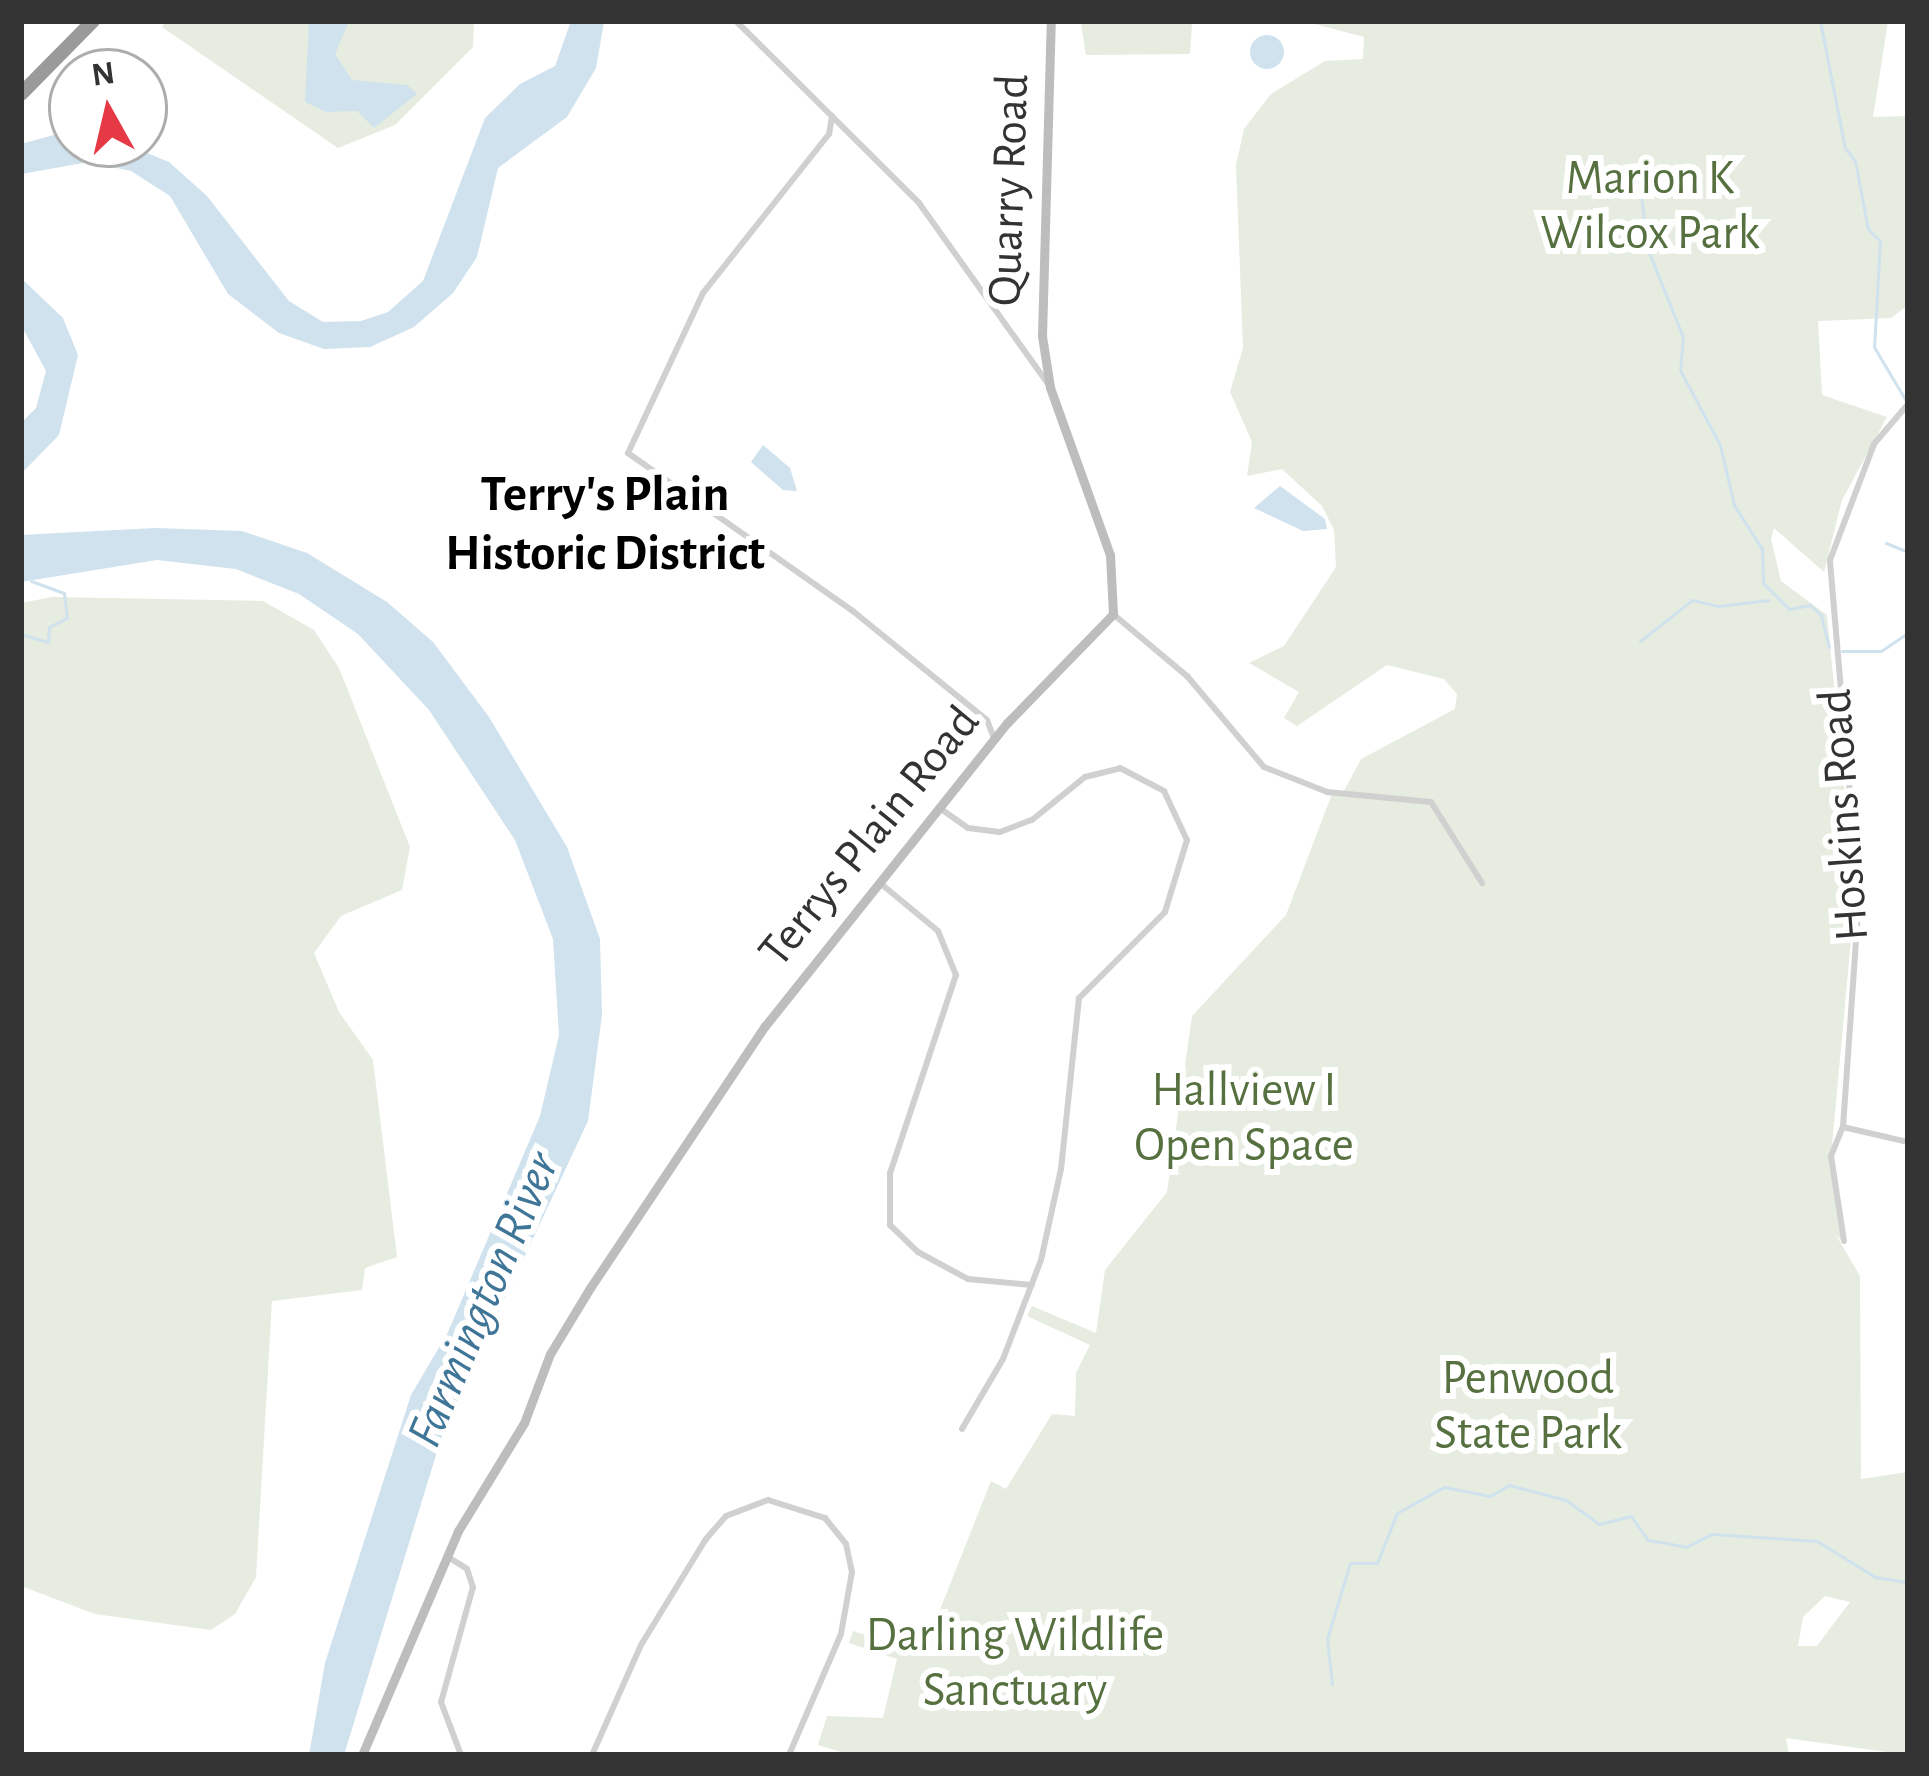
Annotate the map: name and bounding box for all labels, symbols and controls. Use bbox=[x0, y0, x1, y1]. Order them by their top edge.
north arrow bbox=[48, 48, 168, 168]
text: N bbox=[90, 57, 117, 93]
street label: Quarry Road bbox=[977, 73, 1043, 307]
park label: Marion K Wilcox Park bbox=[1540, 150, 1760, 263]
district label: Terry's Plain Historic District bbox=[445, 465, 765, 585]
street label: Hoskins Road bbox=[1807, 687, 1883, 943]
street label: Terrys Plain Road bbox=[747, 695, 993, 979]
park label: Hallview I Open Space bbox=[1134, 1062, 1354, 1175]
water label: Farmington River bbox=[394, 1143, 574, 1457]
park label: Penwood State Park bbox=[1434, 1350, 1622, 1463]
park label: Darling Wildlife Sanctuary bbox=[866, 1607, 1164, 1720]

